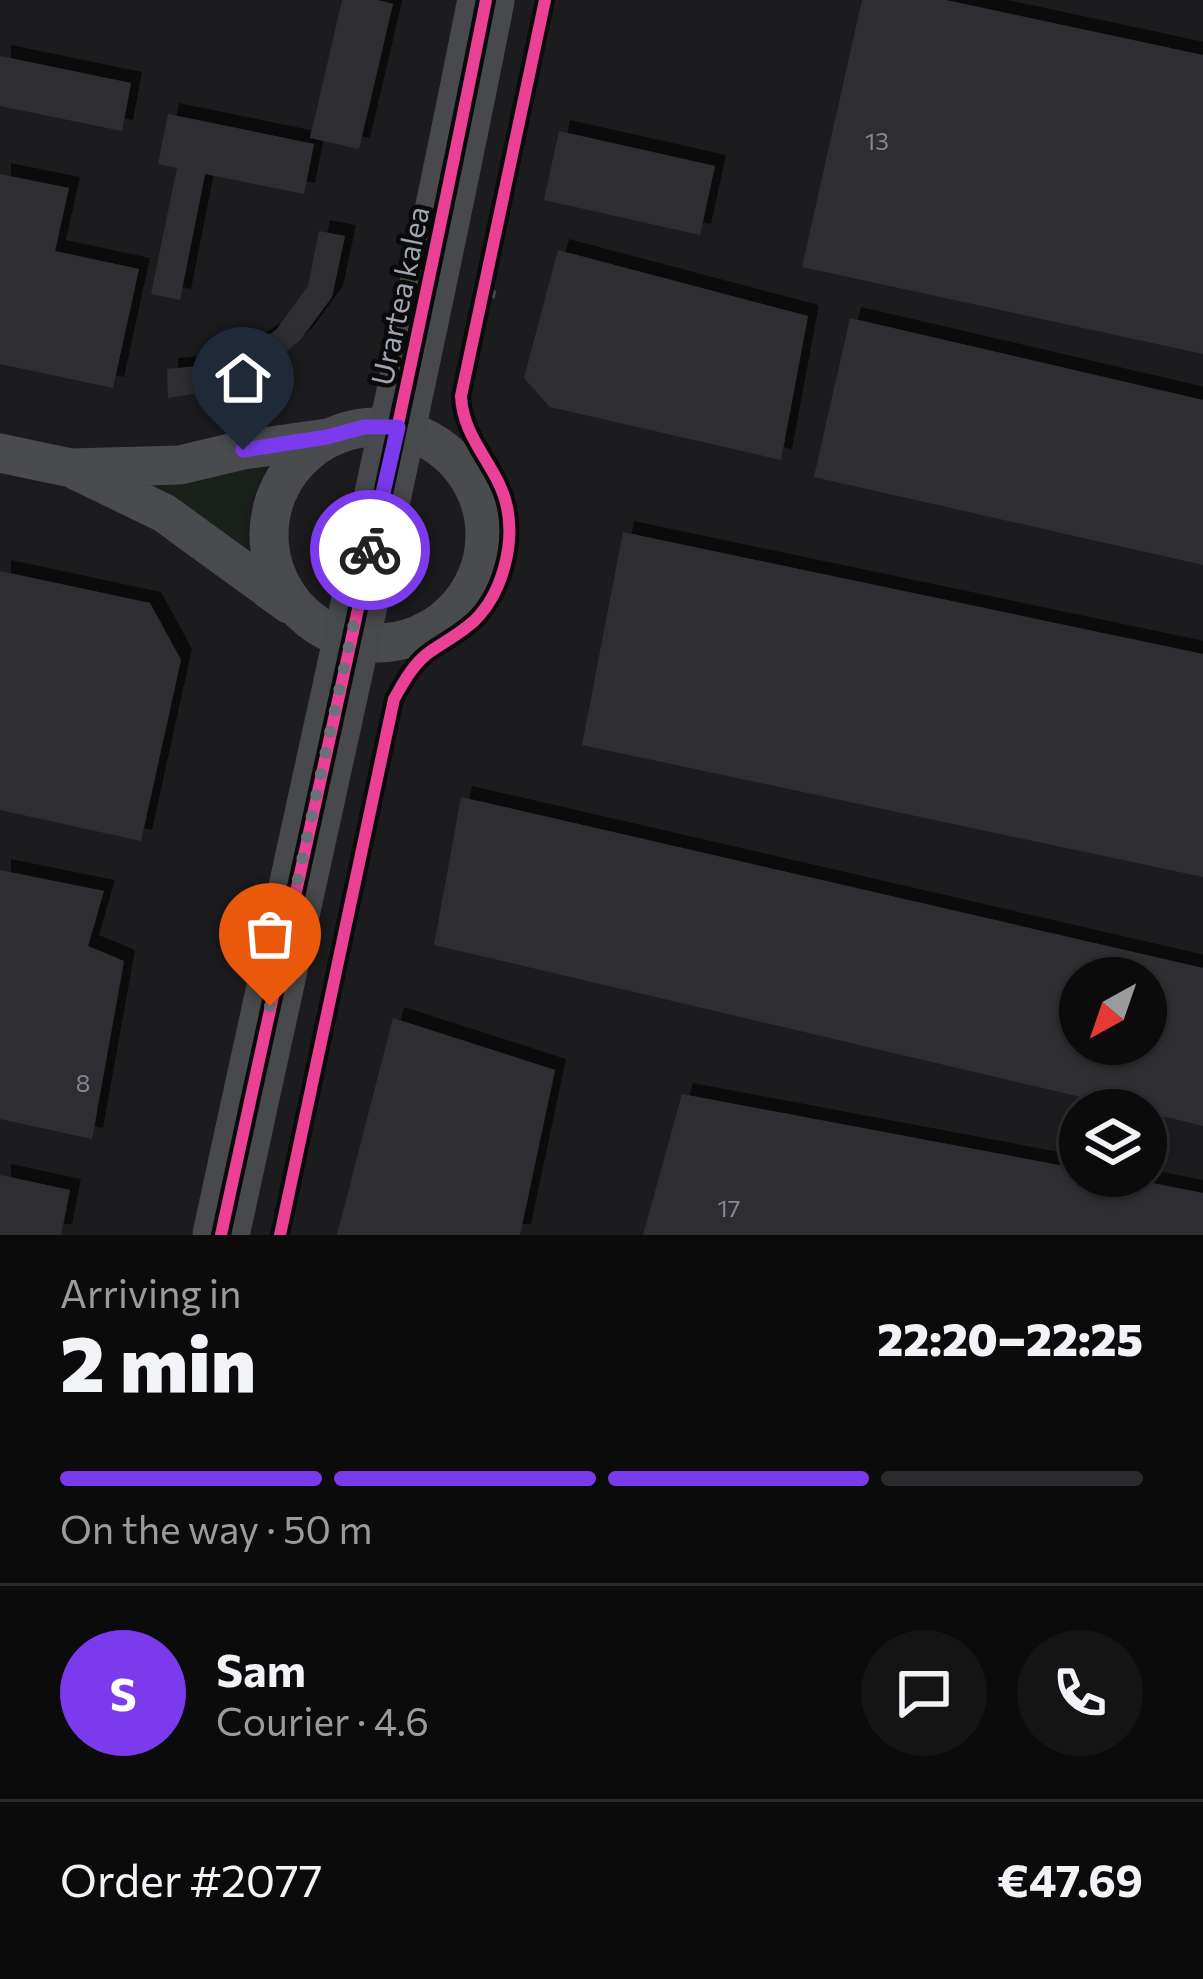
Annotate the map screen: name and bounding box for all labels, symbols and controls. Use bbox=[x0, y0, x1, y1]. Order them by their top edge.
house number: 13 bbox=[865, 126, 889, 155]
street label: Urartea kalea bbox=[362, 203, 436, 388]
pin bbox=[192, 327, 294, 450]
icon: home bbox=[210, 345, 276, 411]
courier bbox=[310, 490, 430, 610]
icon: bike bbox=[337, 517, 403, 583]
pin bbox=[219, 883, 321, 1006]
icon: bag bbox=[237, 901, 303, 967]
north arrow bbox=[1059, 957, 1167, 1065]
map controls bbox=[1059, 957, 1167, 1197]
house number: 8 bbox=[76, 1068, 90, 1097]
button: layers bbox=[1059, 1089, 1167, 1197]
house number: 17 bbox=[718, 1193, 740, 1222]
text: Arriving in bbox=[60, 1268, 241, 1316]
text: 22:20–22:25 bbox=[877, 1310, 1143, 1365]
text: 2 min bbox=[60, 1313, 256, 1408]
text: On the way · 50 m bbox=[60, 1504, 373, 1552]
button: chat bbox=[861, 1630, 987, 1756]
button: phone bbox=[1017, 1630, 1143, 1756]
text: Sam bbox=[216, 1641, 306, 1696]
text: S bbox=[109, 1665, 137, 1720]
text: Courier · 4.6 bbox=[216, 1696, 429, 1744]
text: Order #2077 bbox=[60, 1851, 323, 1906]
text: €47.69 bbox=[997, 1851, 1143, 1906]

